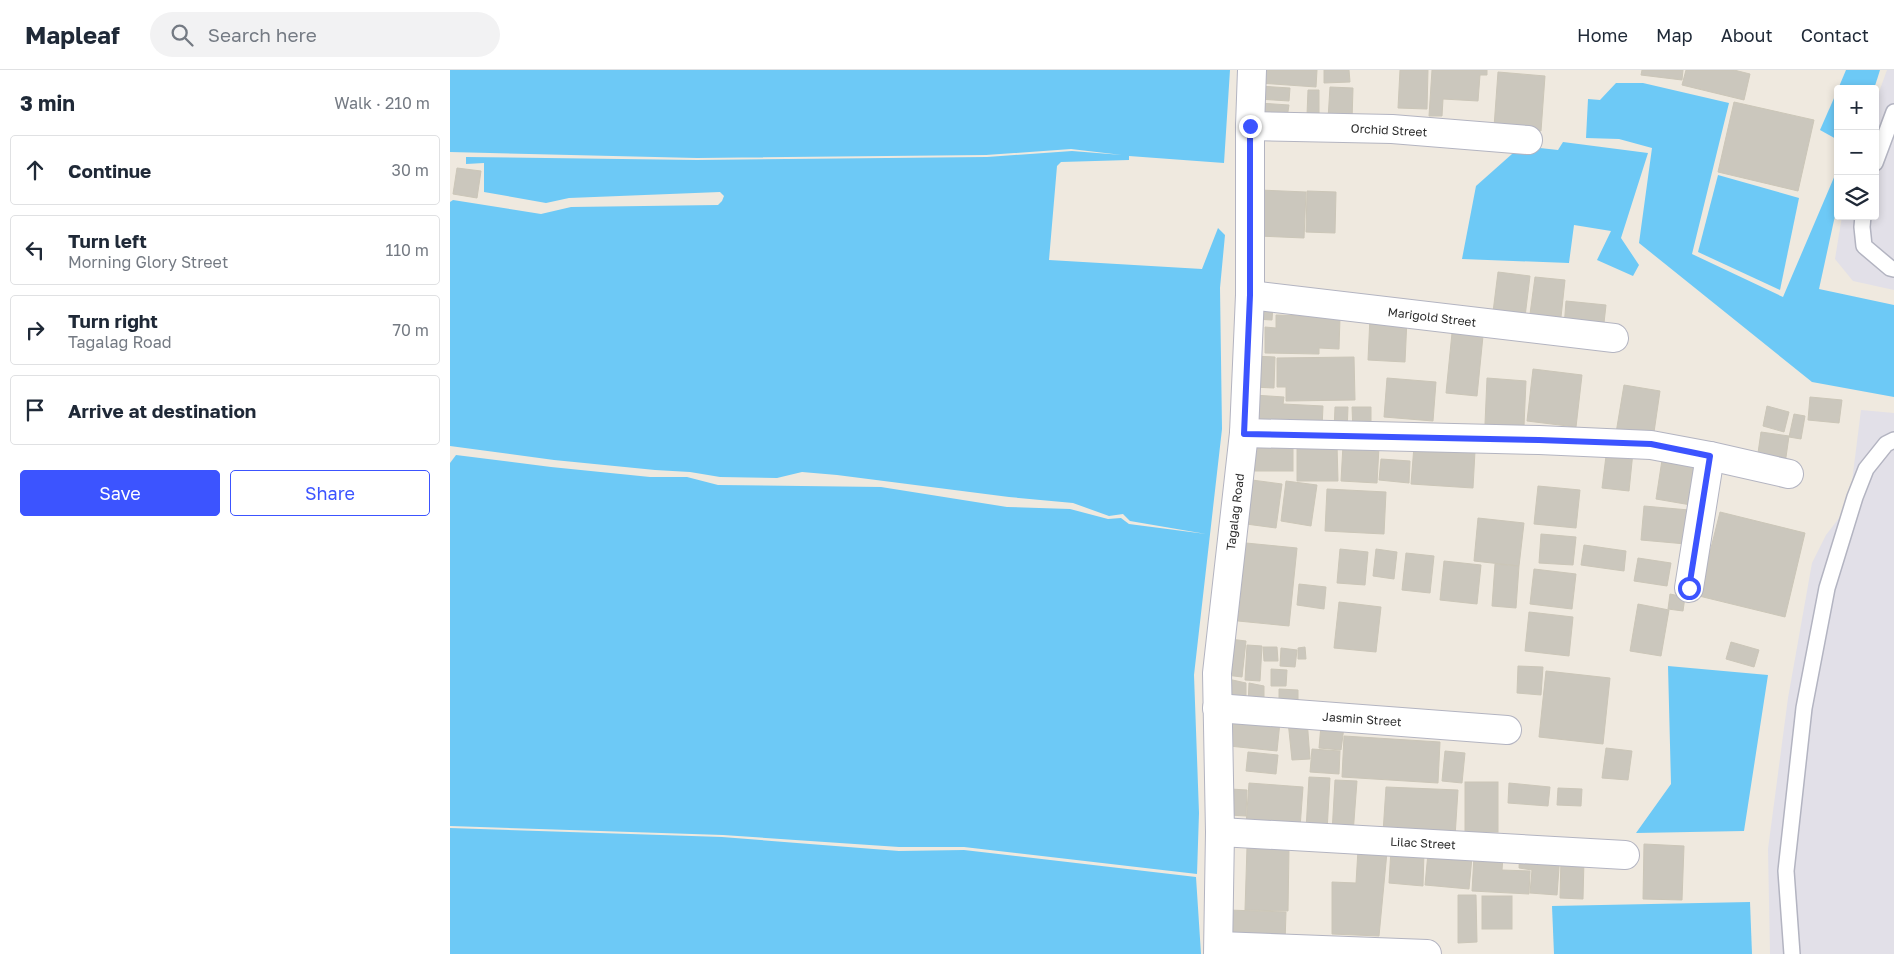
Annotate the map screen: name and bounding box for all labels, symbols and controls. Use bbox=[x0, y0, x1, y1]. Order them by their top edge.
search box bbox=[150, 12, 500, 57]
text: Mapleaf bbox=[25, 20, 120, 49]
icon: search bbox=[168, 21, 196, 49]
text: Search here bbox=[208, 23, 317, 46]
text: Home bbox=[1577, 24, 1628, 46]
text: Map bbox=[1656, 24, 1693, 46]
text: About bbox=[1721, 24, 1773, 46]
text: Contact bbox=[1801, 24, 1869, 46]
map controls bbox=[1834, 85, 1879, 220]
button: + bbox=[1834, 85, 1879, 130]
text: 3 min bbox=[20, 90, 75, 116]
text: Walk · 210 m bbox=[334, 93, 430, 113]
route end bbox=[1239, 115, 1262, 138]
street label: Orchid Street bbox=[1350, 121, 1428, 140]
button: − bbox=[1834, 130, 1879, 175]
icon: ahead bbox=[21, 156, 49, 184]
text: Continue bbox=[68, 159, 151, 182]
text: 30 m bbox=[392, 160, 429, 180]
button: layers bbox=[1834, 175, 1879, 220]
text: Turn left bbox=[68, 229, 147, 252]
icon: left bbox=[21, 236, 49, 264]
text: 110 m bbox=[385, 240, 429, 260]
text: Morning Glory Street bbox=[68, 252, 228, 272]
street label: Marigold Street bbox=[1387, 304, 1477, 330]
text: Turn right bbox=[68, 309, 158, 332]
icon: right bbox=[21, 316, 49, 344]
text: 70 m bbox=[392, 320, 429, 340]
text: Tagalag Road bbox=[68, 332, 172, 352]
icon: arrive bbox=[21, 396, 49, 424]
text: Arrive at destination bbox=[68, 399, 256, 422]
button: Save bbox=[20, 470, 220, 516]
button: Share bbox=[230, 470, 430, 516]
street label: Tagalag Road bbox=[1223, 473, 1247, 551]
route start bbox=[1678, 577, 1701, 600]
street label: Jasmin Street bbox=[1322, 709, 1402, 729]
street label: Lilac Street bbox=[1390, 834, 1456, 852]

